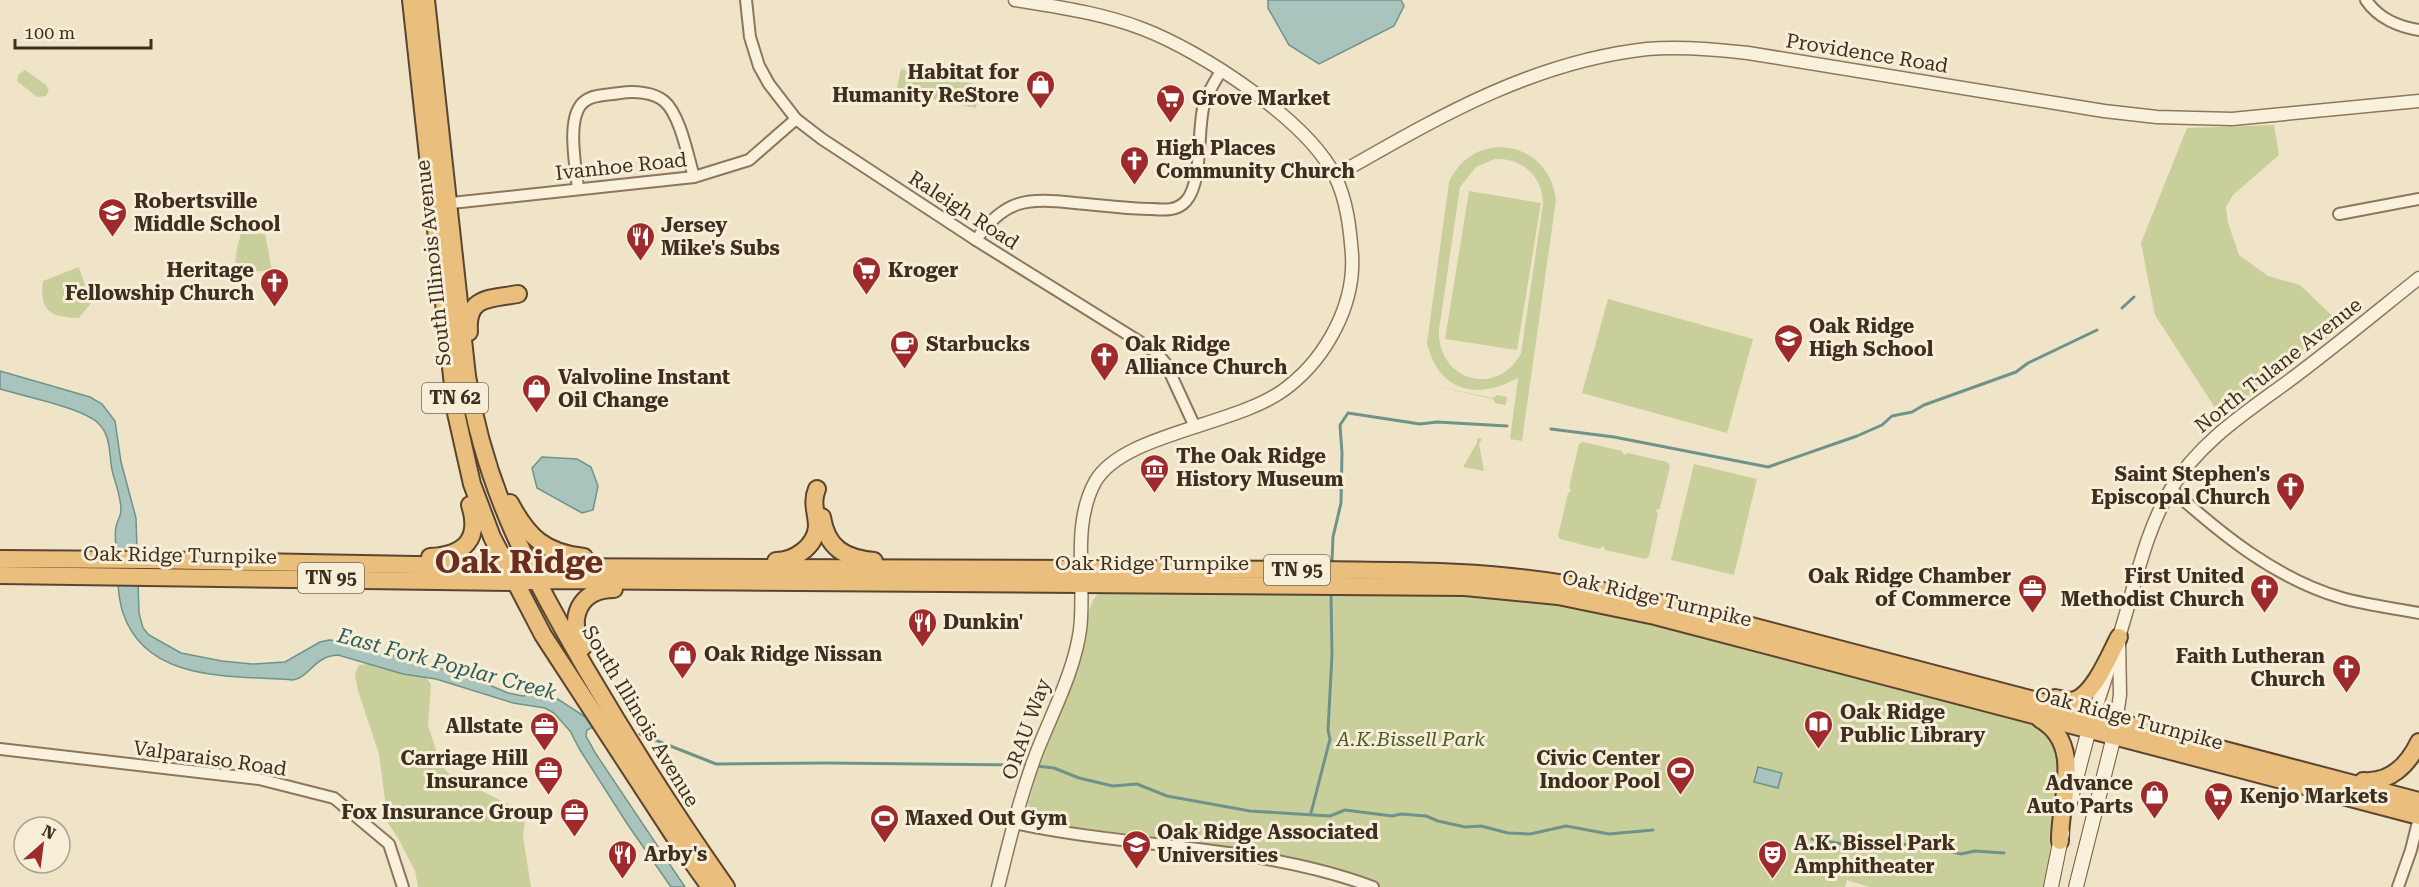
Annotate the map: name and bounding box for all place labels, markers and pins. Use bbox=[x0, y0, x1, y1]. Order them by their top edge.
place label: Habitat for Humanity ReStore bbox=[832, 60, 1019, 107]
shop icon: Habitat for Humanity ReStore bbox=[1024, 68, 1056, 110]
supermarket icon: Grove Market bbox=[1155, 82, 1187, 124]
place label: Grove Market bbox=[1192, 86, 1330, 110]
place label: High Places Community Church bbox=[1156, 136, 1355, 183]
church icon: High Places Community Church bbox=[1119, 144, 1151, 186]
place label: Robertsville Middle School bbox=[134, 189, 281, 236]
school or university icon: Robertsville Middle School bbox=[97, 196, 129, 238]
place label: Jersey Mike's Subs bbox=[661, 213, 780, 260]
restaurant icon: Jersey Mike's Subs bbox=[624, 220, 656, 262]
supermarket icon: Kroger bbox=[851, 254, 883, 296]
place label: Heritage Fellowship Church bbox=[65, 258, 255, 305]
place label: Kroger bbox=[888, 258, 958, 282]
church icon: Heritage Fellowship Church bbox=[259, 266, 291, 308]
place label: Oak Ridge High School bbox=[1809, 314, 1934, 361]
school or university icon: Oak Ridge High School bbox=[1772, 322, 1804, 364]
cafe icon: Starbucks bbox=[889, 328, 921, 370]
place label: Starbucks bbox=[926, 332, 1030, 356]
place label: Oak Ridge Alliance Church bbox=[1125, 332, 1288, 379]
church icon: Oak Ridge Alliance Church bbox=[1088, 340, 1120, 382]
place label: Valvoline Instant Oil Change bbox=[558, 365, 730, 412]
shop icon: Valvoline Instant Oil Change bbox=[521, 372, 553, 414]
place label: The Oak Ridge History Museum bbox=[1176, 444, 1344, 491]
museum icon: The Oak Ridge History Museum bbox=[1139, 452, 1171, 494]
place label: Saint Stephen's Episcopal Church bbox=[2091, 462, 2271, 509]
church icon: Saint Stephen's Episcopal Church bbox=[2275, 470, 2307, 512]
place label: Oak Ridge Chamber of Commerce bbox=[1808, 564, 2011, 611]
place label: First United Methodist Church bbox=[2061, 564, 2245, 611]
office icon: Oak Ridge Chamber of Commerce bbox=[2016, 572, 2048, 614]
church icon: First United Methodist Church bbox=[2249, 572, 2281, 614]
restaurant icon: Dunkin' bbox=[906, 606, 938, 648]
place label: Dunkin' bbox=[943, 610, 1023, 634]
shop icon: Oak Ridge Nissan bbox=[667, 638, 699, 680]
place label: Oak Ridge Nissan bbox=[704, 642, 883, 666]
place label: Faith Lutheran Church bbox=[2176, 644, 2326, 691]
church icon: Faith Lutheran Church bbox=[2330, 652, 2362, 694]
place label: Oak Ridge Public Library bbox=[1840, 700, 1985, 747]
library icon: Oak Ridge Public Library bbox=[1803, 708, 1835, 750]
office icon: Allstate bbox=[528, 710, 560, 752]
place label: Allstate bbox=[446, 714, 523, 738]
place label: Carriage Hill Insurance bbox=[401, 746, 528, 793]
place label: Civic Center Indoor Pool bbox=[1536, 746, 1660, 793]
office icon: Carriage Hill Insurance bbox=[533, 754, 565, 796]
sports icon: Civic Center Indoor Pool bbox=[1665, 754, 1697, 796]
place label: Advance Auto Parts bbox=[2027, 771, 2133, 818]
shop icon: Advance Auto Parts bbox=[2138, 778, 2170, 820]
supermarket icon: Kenjo Markets bbox=[2203, 780, 2235, 822]
place label: Kenjo Markets bbox=[2240, 784, 2388, 808]
office icon: Fox Insurance Group bbox=[558, 796, 590, 838]
place label: Fox Insurance Group bbox=[341, 800, 553, 824]
sports icon: Maxed Out Gym bbox=[868, 802, 900, 844]
place label: Maxed Out Gym bbox=[905, 806, 1067, 830]
place label: Oak Ridge Associated Universities bbox=[1157, 820, 1379, 867]
school or university icon: Oak Ridge Associated Universities bbox=[1120, 828, 1152, 870]
place label: A.K. Bissel Park Amphitheater bbox=[1794, 831, 1955, 878]
restaurant icon: Arby's bbox=[607, 838, 639, 880]
theatre icon: A.K. Bissel Park Amphitheater bbox=[1757, 838, 1789, 880]
place label: Arby's bbox=[644, 842, 707, 866]

